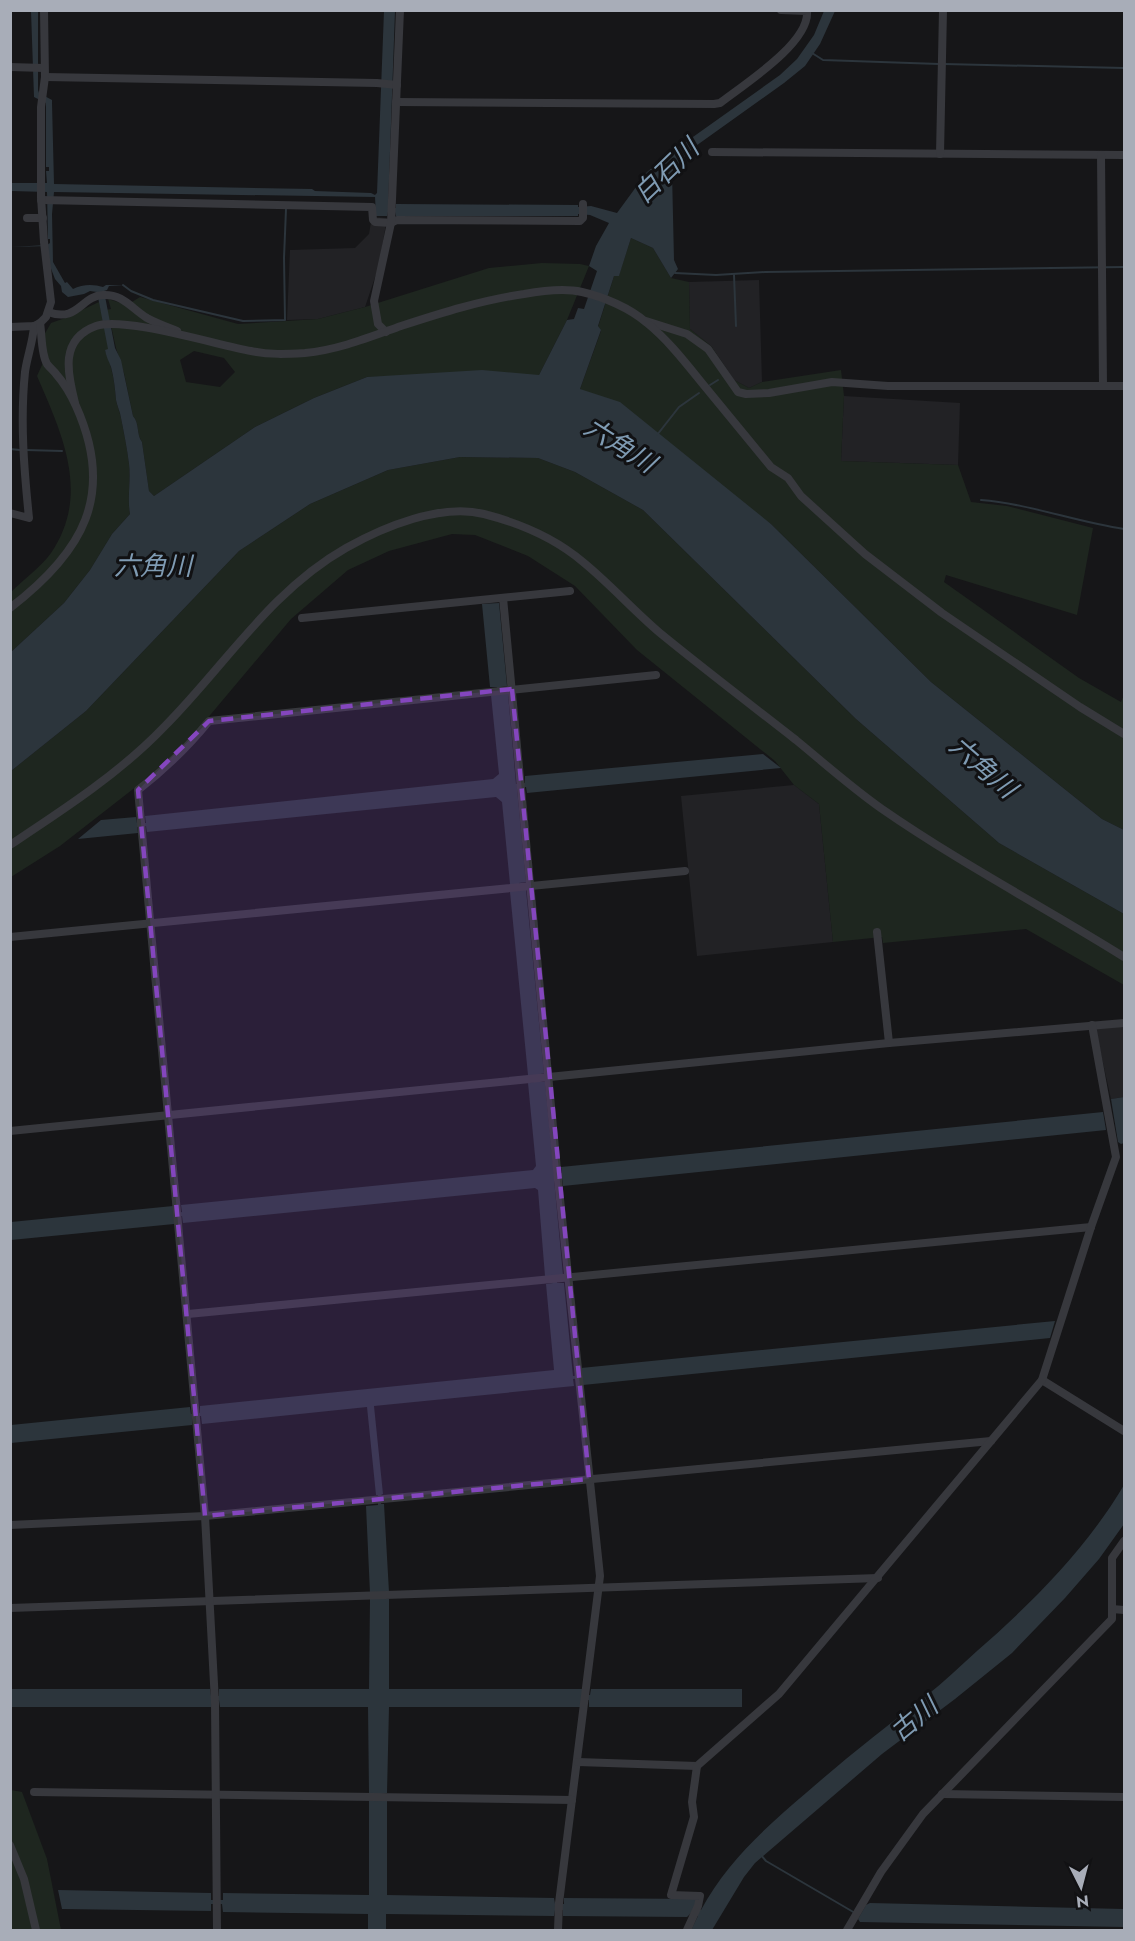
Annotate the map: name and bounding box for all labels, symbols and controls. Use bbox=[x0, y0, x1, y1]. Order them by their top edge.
water label: 白石川 bbox=[625, 128, 709, 212]
water label: 六角川 bbox=[577, 408, 666, 483]
water label: 六角川 bbox=[114, 547, 195, 585]
water label: 六角川 bbox=[941, 727, 1027, 809]
water label: 古川 bbox=[882, 1686, 948, 1750]
north arrow bbox=[1051, 1857, 1111, 1917]
text: N bbox=[1075, 1889, 1090, 1914]

